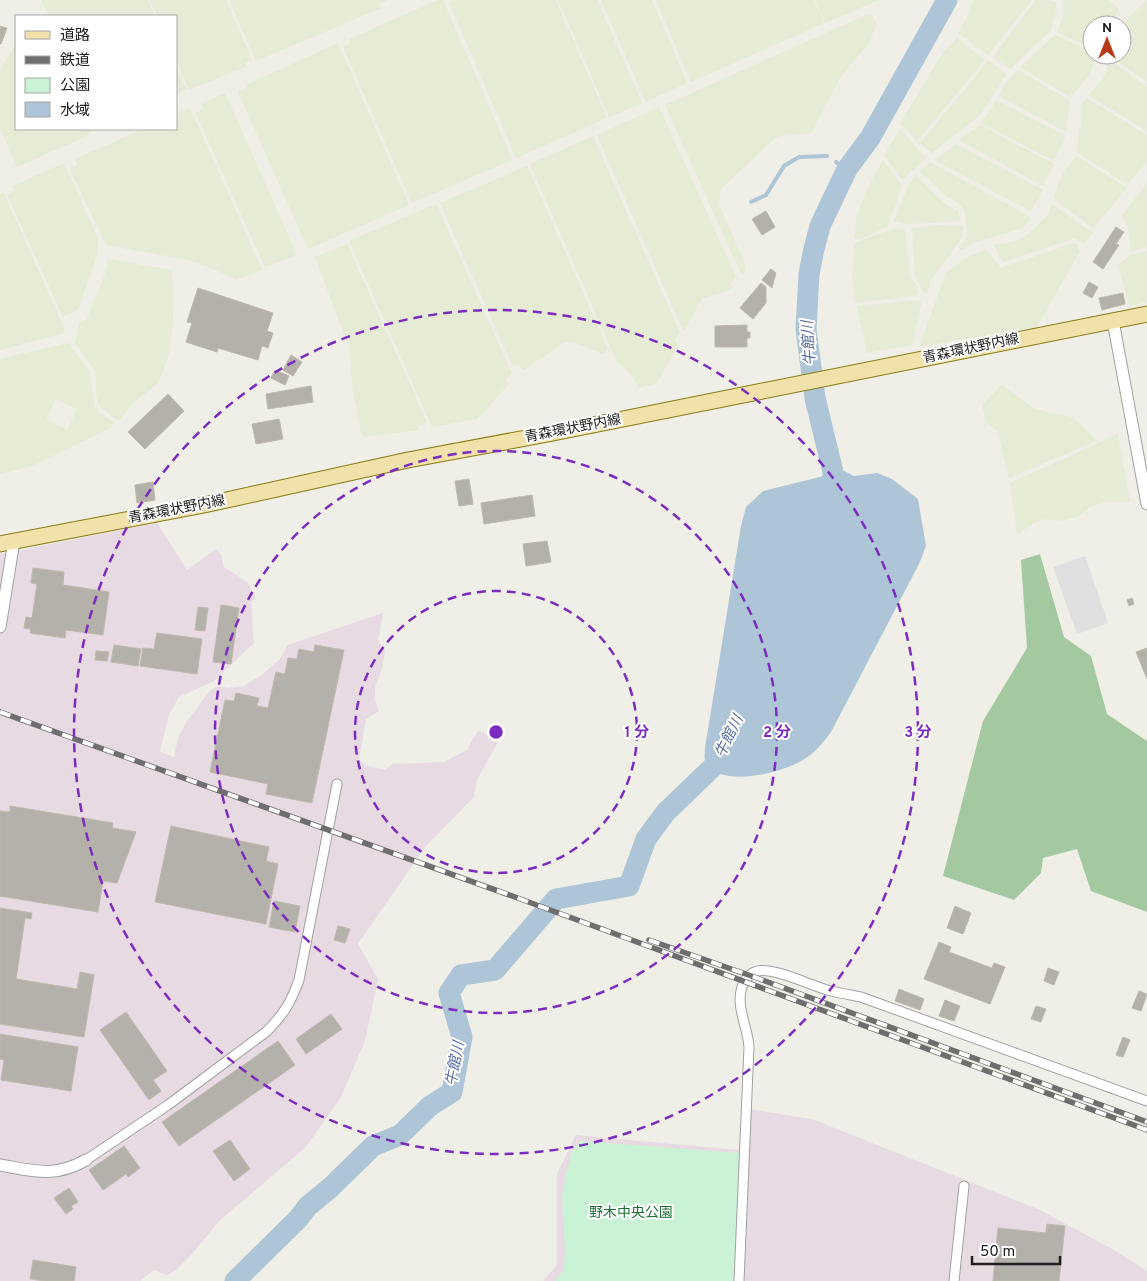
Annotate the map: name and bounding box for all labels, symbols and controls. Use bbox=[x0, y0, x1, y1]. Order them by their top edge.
legend bbox=[15, 15, 178, 130]
north arrow bbox=[1082, 15, 1132, 65]
text: N bbox=[1102, 20, 1112, 37]
text: 道路 bbox=[60, 27, 90, 46]
text: 鉄道 bbox=[60, 52, 90, 71]
text: 公園 bbox=[60, 77, 90, 96]
text: 水域 bbox=[60, 102, 90, 121]
water label: 牛館川 bbox=[799, 318, 821, 366]
street label: 青森環状野内線 bbox=[921, 330, 1021, 368]
street label: 青森環状野内線 bbox=[523, 410, 623, 447]
street label: 青森環状野内線 bbox=[127, 491, 227, 528]
water label: 牛館川 bbox=[712, 711, 749, 761]
centre of rings bbox=[487, 723, 505, 741]
text: 1 分 bbox=[625, 724, 649, 743]
text: 2 分 bbox=[763, 724, 791, 743]
text: 3 分 bbox=[904, 724, 932, 743]
water label: 牛館川 bbox=[442, 1038, 470, 1088]
park label: 野木中央公園 bbox=[589, 1205, 673, 1222]
scale bar bbox=[972, 1234, 1060, 1266]
text: 50 m bbox=[980, 1243, 1015, 1262]

